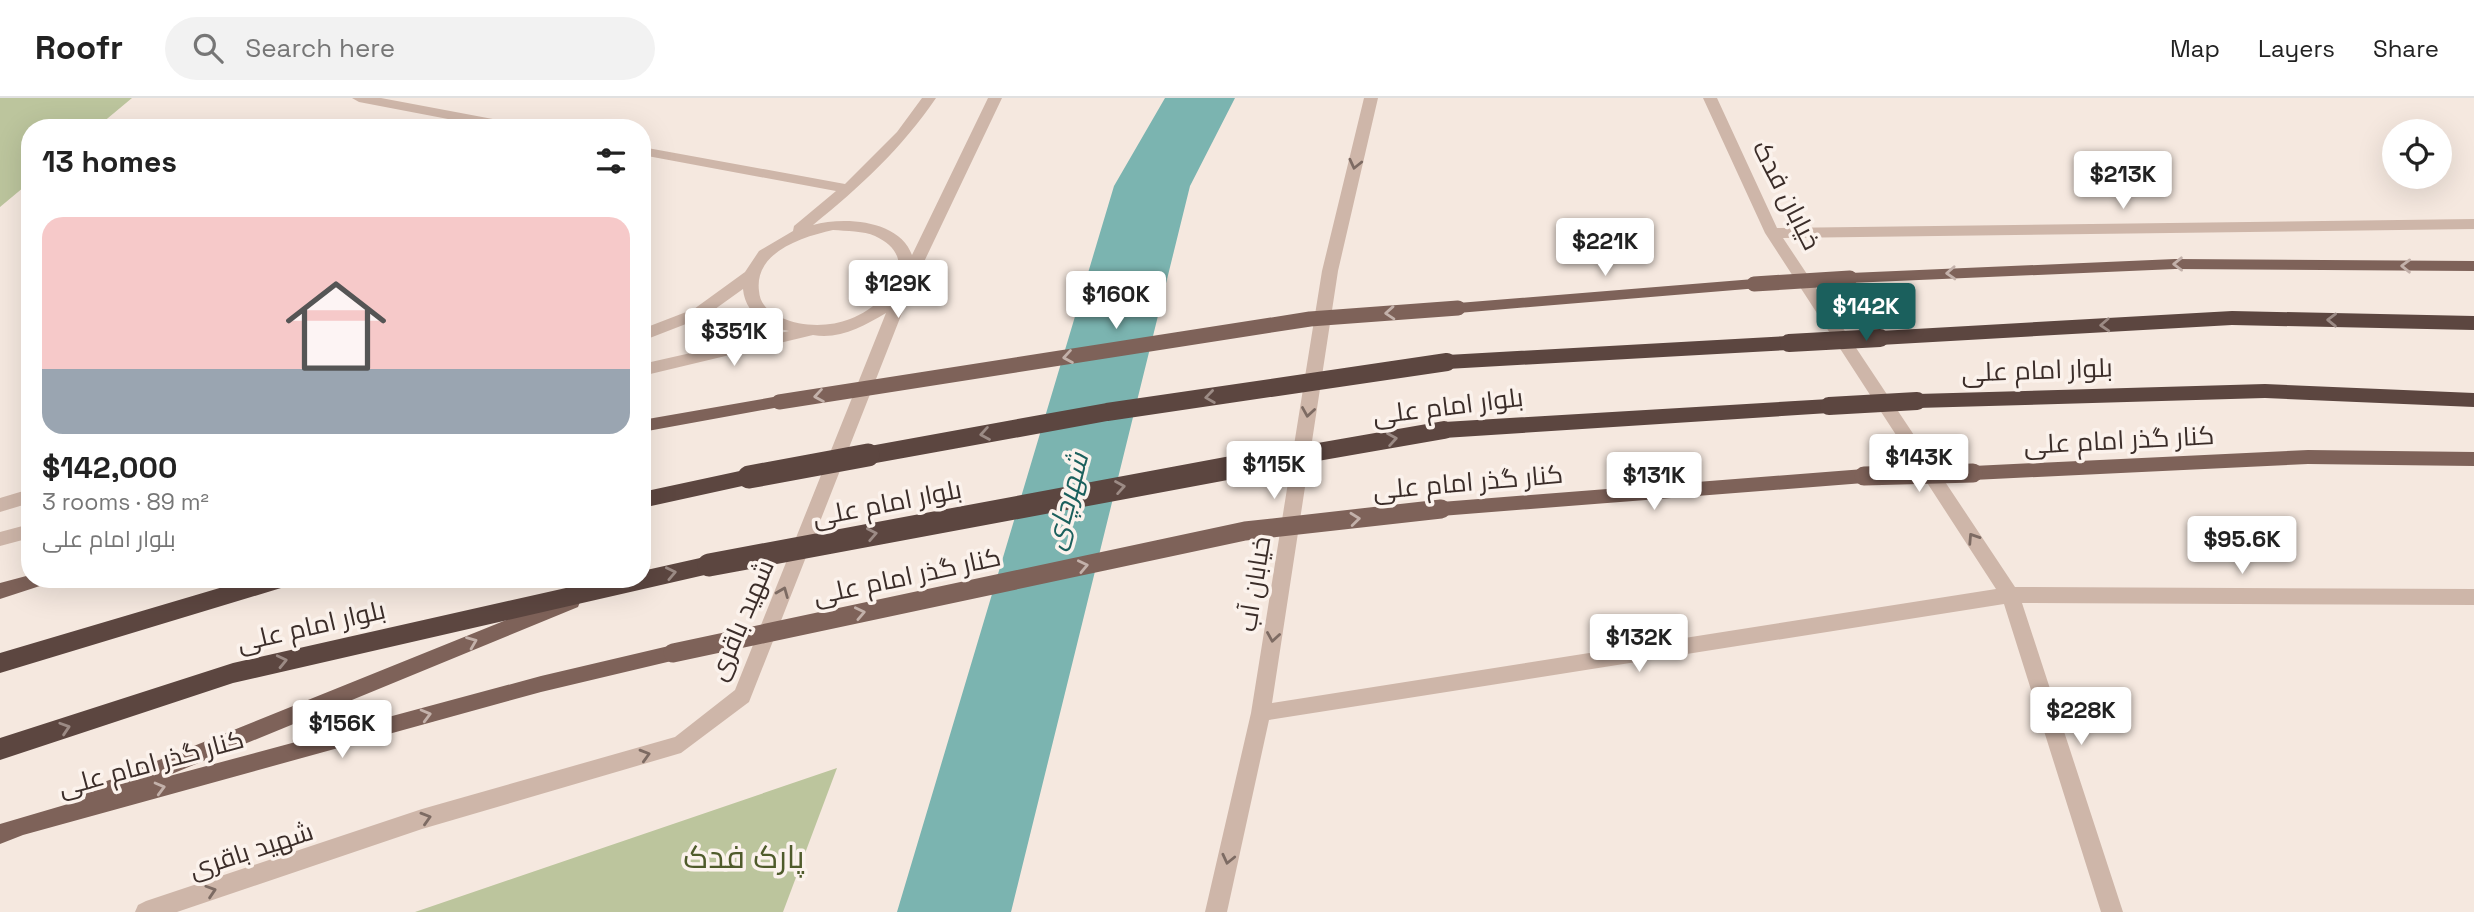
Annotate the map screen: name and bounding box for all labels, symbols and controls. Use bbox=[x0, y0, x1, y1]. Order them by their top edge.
search box bbox=[165, 17, 655, 80]
text: Roofr bbox=[35, 27, 123, 69]
icon: search bbox=[189, 29, 227, 67]
text: Search here bbox=[245, 31, 395, 65]
text: Map bbox=[2170, 33, 2220, 64]
text: Layers bbox=[2258, 33, 2335, 64]
text: Share bbox=[2373, 33, 2439, 64]
map controls bbox=[2382, 119, 2452, 189]
button: locate bbox=[2382, 119, 2452, 189]
street label: خیابان فدک bbox=[1745, 135, 1829, 255]
text: 13 homes bbox=[42, 142, 177, 181]
icon: filters bbox=[592, 142, 630, 180]
pin: $213K bbox=[2074, 152, 2172, 211]
one-way arrow bbox=[1349, 158, 1363, 170]
text: $213K bbox=[2090, 159, 2156, 189]
pin: $221K bbox=[1556, 218, 1654, 278]
text: $221K bbox=[1572, 226, 1638, 256]
one-way arrow bbox=[2173, 256, 2183, 272]
one-way arrow bbox=[2400, 258, 2411, 274]
pin: $129K bbox=[849, 260, 947, 320]
icon: home bbox=[273, 263, 399, 389]
one-way arrow bbox=[1945, 266, 1956, 281]
text: $129K bbox=[865, 268, 931, 298]
pin: $160K bbox=[1067, 272, 1165, 331]
text: $160K bbox=[1082, 279, 1150, 309]
pin: $142K bbox=[1817, 284, 1915, 343]
text: $142K bbox=[1832, 291, 1900, 321]
one-way arrow bbox=[1384, 305, 1395, 320]
pin: $351K bbox=[685, 308, 783, 368]
one-way arrow bbox=[2327, 312, 2337, 328]
text: $351K bbox=[701, 316, 767, 346]
one-way arrow bbox=[2099, 317, 2110, 332]
one-way arrow bbox=[1062, 349, 1074, 364]
street label: بلوار امام علی bbox=[1961, 350, 2113, 391]
street label: بلوار امام علی bbox=[1371, 380, 1525, 433]
one-way arrow bbox=[813, 388, 825, 403]
one-way arrow bbox=[1204, 389, 1216, 404]
one-way arrow bbox=[1301, 406, 1316, 418]
street label: کنار گذر امام علی bbox=[2023, 418, 2215, 463]
one-way arrow bbox=[979, 426, 991, 441]
one-way arrow bbox=[1386, 432, 1398, 447]
pin: $143K bbox=[1870, 434, 1968, 494]
pin: $115K bbox=[1225, 442, 1323, 501]
text: $143K bbox=[1885, 442, 1953, 472]
text: $142,000 bbox=[42, 448, 177, 487]
water label: شهرچای bbox=[1036, 448, 1097, 554]
text: $115K bbox=[1243, 449, 1305, 479]
pin: $131K bbox=[1605, 452, 1703, 512]
street label: کنار گذر امام علی bbox=[1372, 457, 1565, 508]
text: $131K bbox=[1623, 460, 1685, 490]
street label: بلوار امام علی bbox=[810, 472, 965, 535]
one-way arrow bbox=[1114, 480, 1126, 495]
text: 3 rooms · 89 m² bbox=[42, 487, 209, 517]
one-way arrow bbox=[1350, 512, 1361, 527]
pin: $95.6K bbox=[2185, 517, 2299, 576]
text: بلوار امام علی bbox=[42, 524, 176, 554]
text: $95.6K bbox=[2203, 524, 2281, 554]
one-way arrow bbox=[866, 527, 878, 542]
one-way arrow bbox=[1968, 532, 1981, 545]
street label: خیابان آب bbox=[1230, 534, 1278, 634]
street label: کنار گذر امام علی bbox=[810, 540, 1004, 613]
street label: شهید باقری bbox=[700, 554, 782, 686]
one-way arrow bbox=[1077, 559, 1089, 574]
one-way arrow bbox=[665, 567, 677, 582]
one-way arrow bbox=[775, 586, 789, 598]
street label: بلوار امام علی bbox=[234, 592, 389, 661]
one-way arrow bbox=[854, 607, 866, 622]
pin: $132K bbox=[1590, 614, 1688, 674]
text: $132K bbox=[1606, 622, 1672, 652]
one-way arrow bbox=[1266, 631, 1281, 642]
one-way arrow bbox=[465, 637, 477, 651]
one-way arrow bbox=[276, 655, 288, 670]
pin: $228K bbox=[2032, 688, 2130, 747]
text: $228K bbox=[2046, 695, 2116, 725]
pin: $156K bbox=[293, 700, 391, 760]
text: $156K bbox=[309, 708, 375, 738]
one-way arrow bbox=[420, 709, 432, 724]
street label: کنار گذر امام علی bbox=[54, 722, 248, 805]
one-way arrow bbox=[58, 722, 70, 736]
one-way arrow bbox=[638, 748, 650, 763]
one-way arrow bbox=[153, 782, 165, 796]
one-way arrow bbox=[420, 812, 432, 827]
street label: شهید باقری bbox=[185, 814, 317, 886]
park label: پارک فدک bbox=[683, 837, 805, 878]
one-way arrow bbox=[1221, 853, 1236, 865]
one-way arrow bbox=[204, 885, 216, 899]

